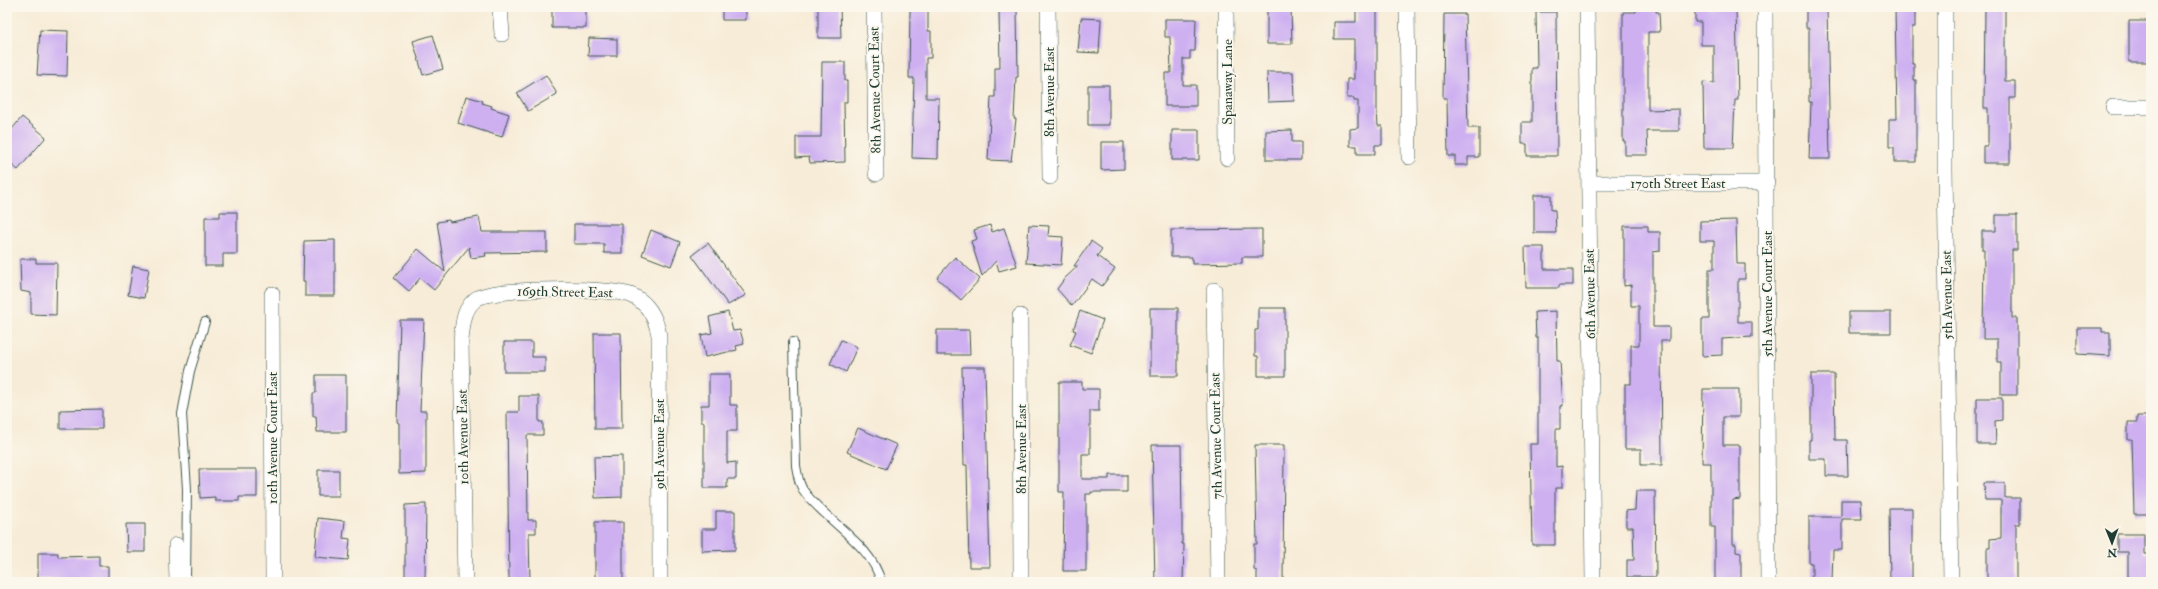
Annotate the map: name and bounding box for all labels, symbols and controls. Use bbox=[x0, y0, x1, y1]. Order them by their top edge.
street label: 8th Avenue Court East bbox=[865, 26, 885, 154]
street label: Spanaway Lane bbox=[1219, 39, 1237, 125]
street label: 8th Avenue East bbox=[1041, 47, 1058, 137]
street label: 170th Street East bbox=[1630, 175, 1726, 192]
street label: 5th Avenue Court East bbox=[1759, 230, 1776, 357]
street label: 6th Avenue East bbox=[1581, 248, 1599, 339]
street label: 5th Avenue East bbox=[1938, 250, 1956, 340]
street label: 169th Street East bbox=[517, 283, 614, 301]
street label: 10th Avenue Court East bbox=[264, 371, 281, 504]
street label: 7th Avenue Court East bbox=[1206, 372, 1226, 500]
street label: 10th Avenue East bbox=[454, 389, 472, 485]
street label: 9th Avenue East bbox=[651, 398, 668, 490]
street label: 8th Avenue East bbox=[1013, 404, 1030, 494]
north arrow bbox=[2092, 523, 2132, 563]
text: N bbox=[2106, 546, 2118, 559]

